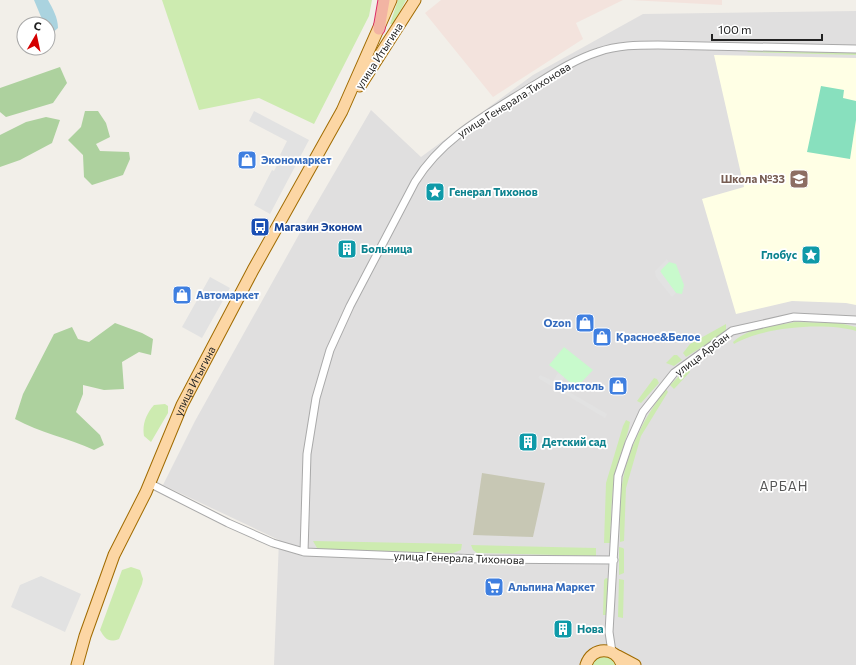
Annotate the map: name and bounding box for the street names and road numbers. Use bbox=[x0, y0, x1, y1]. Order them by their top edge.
street label: улица Итыгина bbox=[352, 20, 405, 91]
street label: улица Генерала Тихонова bbox=[455, 59, 573, 140]
street label: улица Арбан bbox=[672, 329, 732, 378]
street label: улица Итыгина bbox=[171, 344, 218, 418]
street label: улица Генерала Тихонова bbox=[393, 549, 525, 566]

